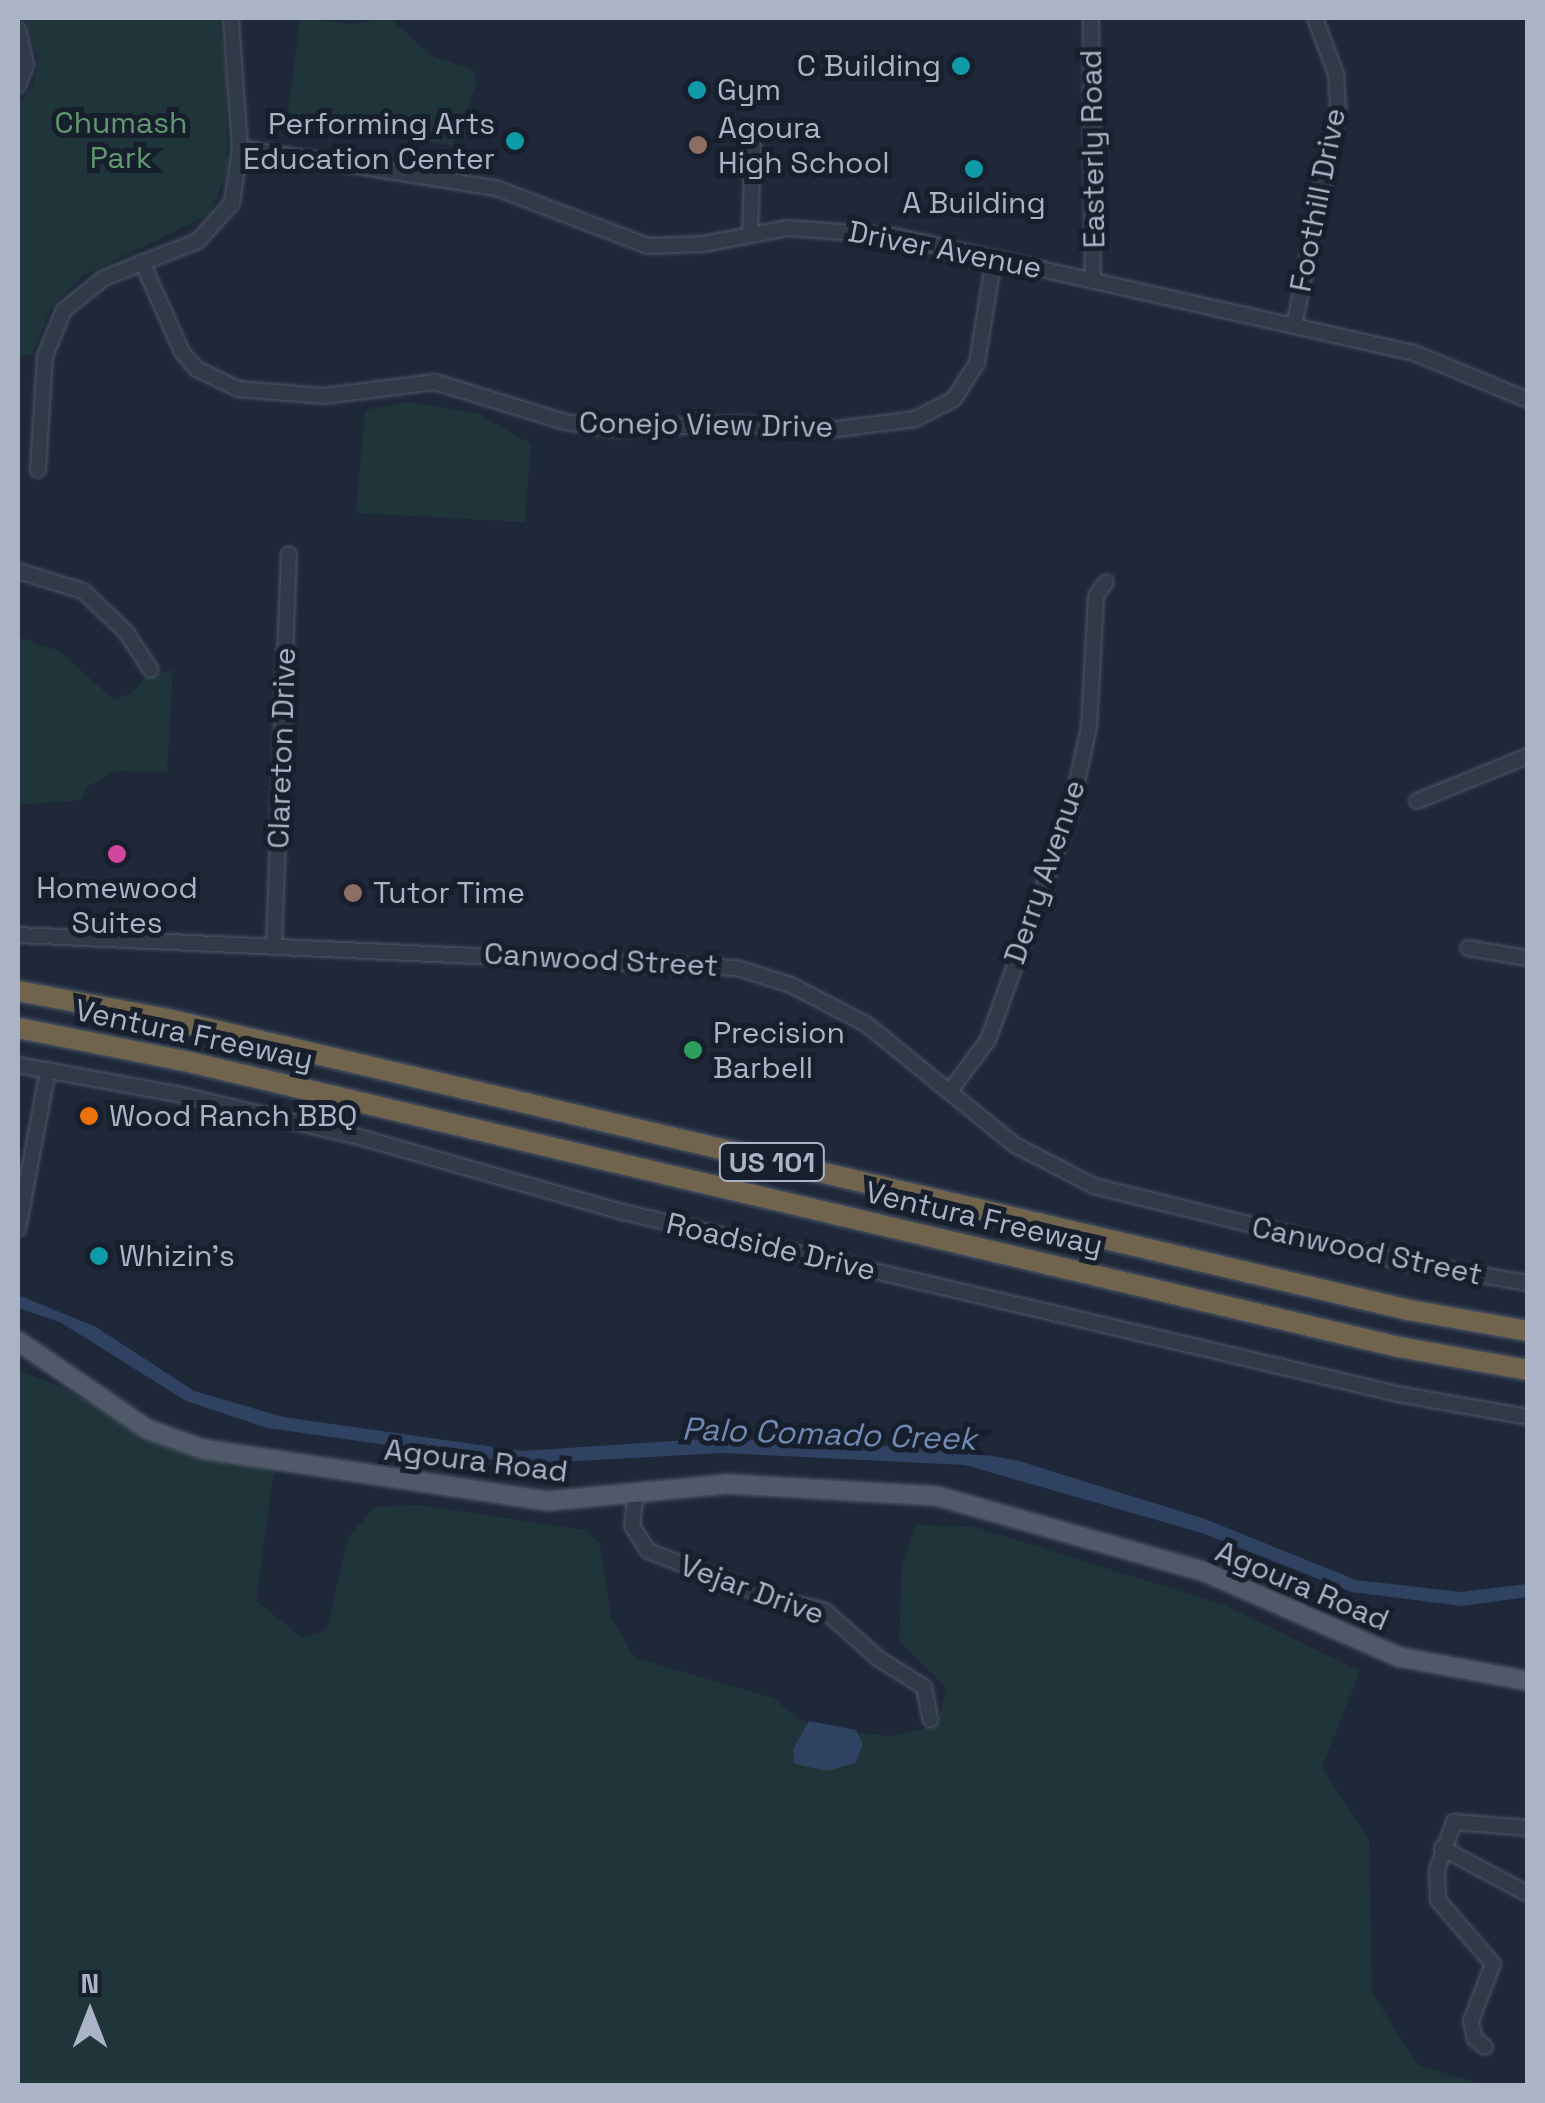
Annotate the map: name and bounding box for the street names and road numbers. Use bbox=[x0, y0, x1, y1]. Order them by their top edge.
street label: Easterly Road bbox=[1073, 49, 1113, 249]
street label: Foothill Drive bbox=[1283, 105, 1353, 295]
street label: Driver Avenue bbox=[845, 214, 1045, 286]
street label: Conejo View Drive bbox=[578, 405, 834, 445]
street label: Clareton Drive bbox=[260, 647, 304, 849]
street label: Derry Avenue bbox=[997, 775, 1093, 969]
street label: Canwood Street bbox=[483, 936, 719, 984]
street label: Ventura Freeway bbox=[72, 992, 316, 1078]
road number: US 101 bbox=[717, 1139, 827, 1185]
street label: Ventura Freeway bbox=[862, 1174, 1106, 1264]
street label: Roadside Drive bbox=[663, 1205, 879, 1289]
street label: Canwood Street bbox=[1249, 1209, 1485, 1293]
street label: Agoura Road bbox=[382, 1432, 570, 1490]
street label: Agoura Road bbox=[1210, 1533, 1394, 1639]
street label: Vejar Drive bbox=[675, 1547, 829, 1633]

